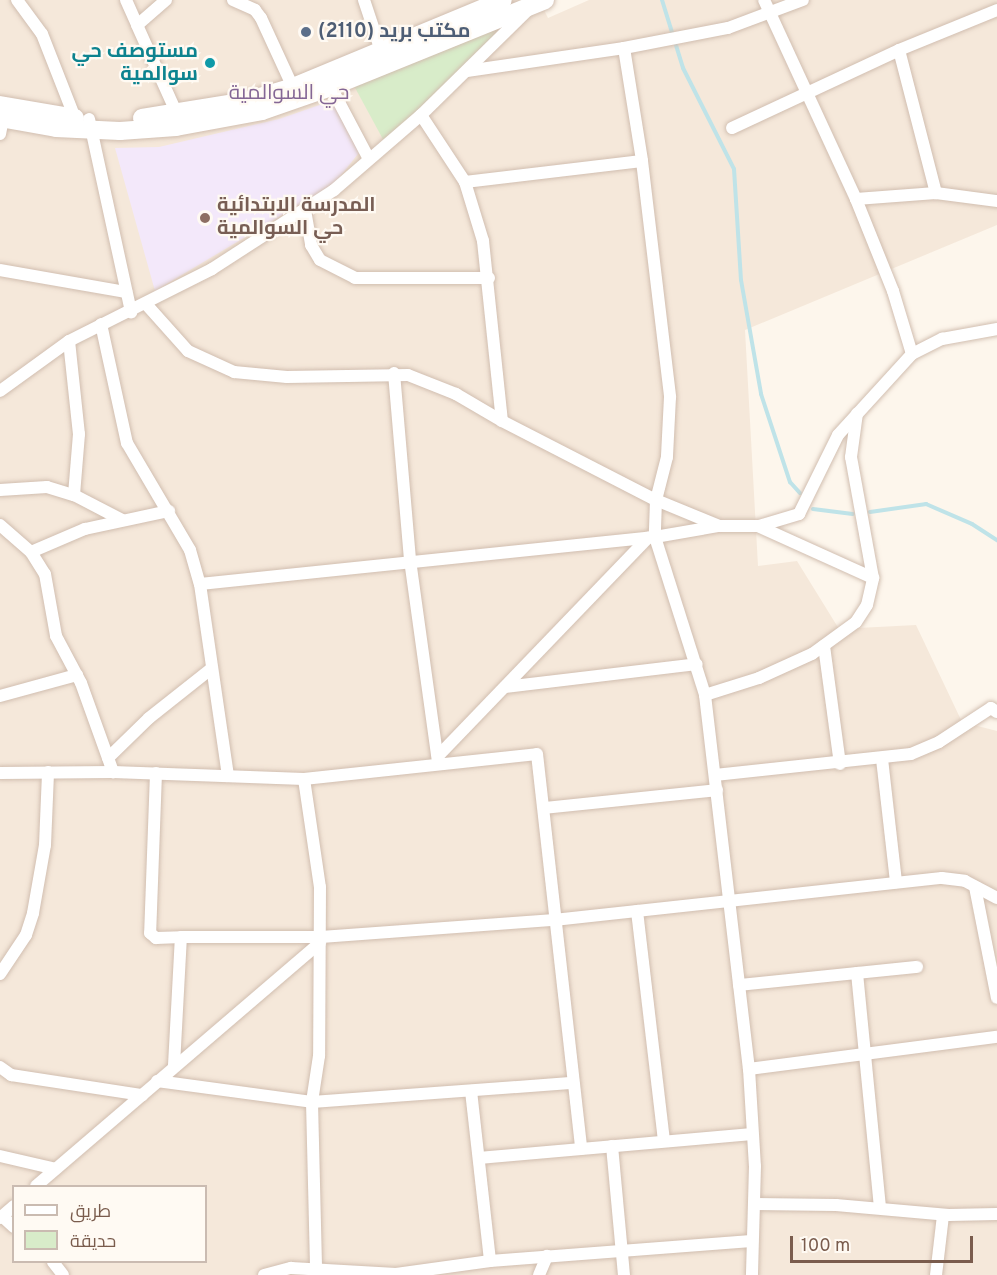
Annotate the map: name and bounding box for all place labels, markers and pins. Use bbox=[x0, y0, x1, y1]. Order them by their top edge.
place label: مكتب بريد (2110) bbox=[318, 20, 470, 44]
marker: مكتب بريد (2110) bbox=[299, 25, 313, 39]
place label: مستوصف حي سوالمية bbox=[71, 40, 198, 87]
marker: مستوصف حي سوالمية bbox=[203, 56, 217, 70]
place label: المدرسة الابتدائية حي السوالمية bbox=[217, 195, 375, 242]
marker: المدرسة الابتدائية حي السوالمية bbox=[198, 211, 212, 225]

